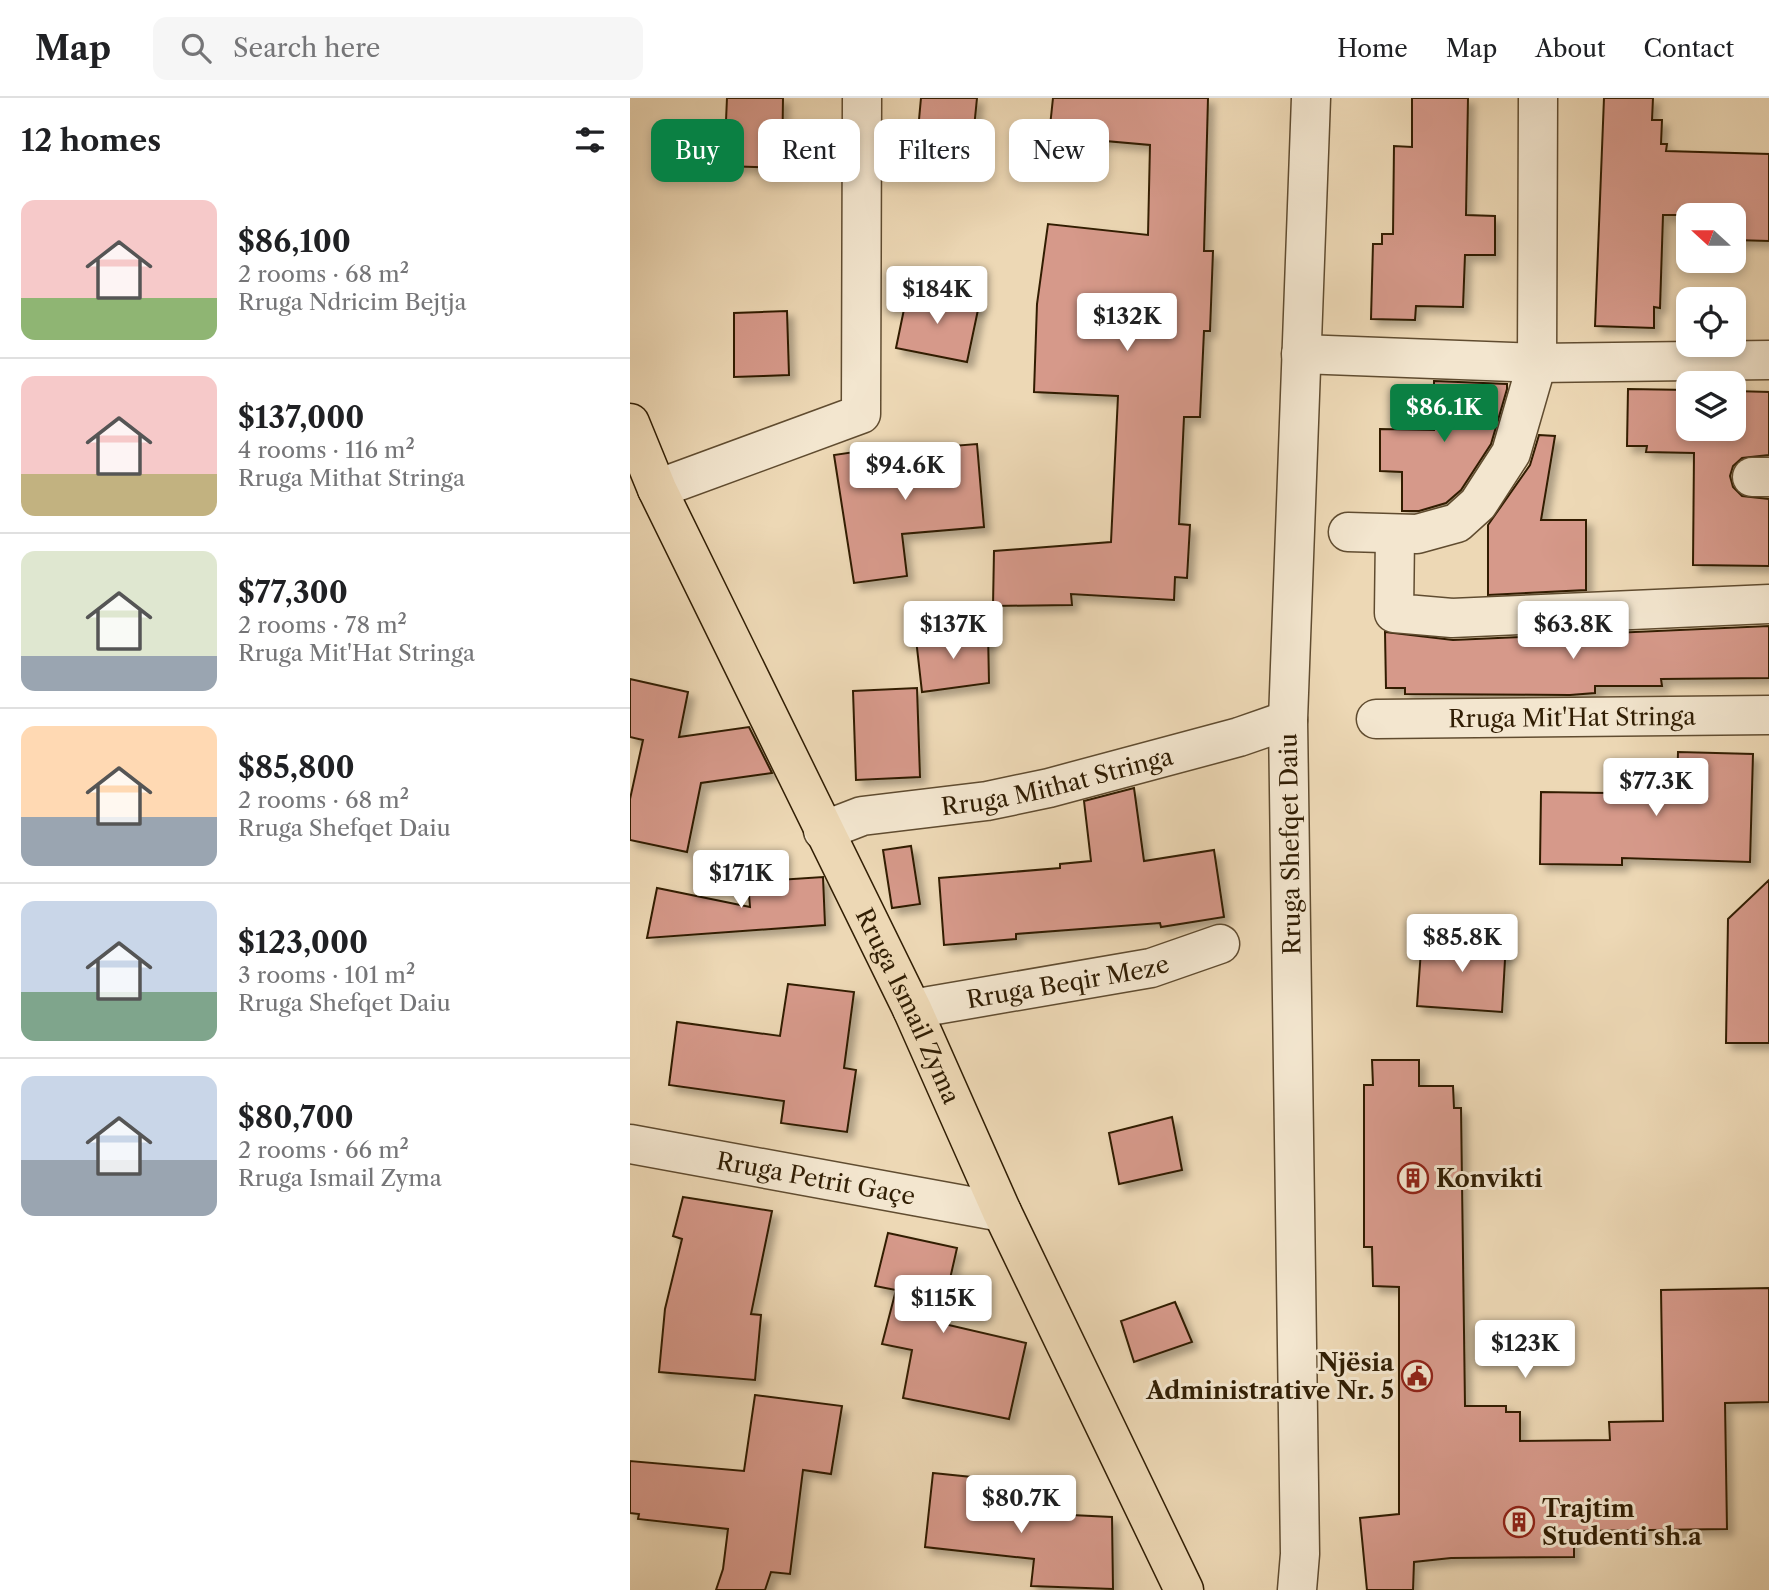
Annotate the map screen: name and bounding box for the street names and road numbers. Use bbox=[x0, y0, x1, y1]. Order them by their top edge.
street label: Rruga Mit'Hat Stringa bbox=[1448, 701, 1696, 733]
street label: Rruga Shefqet Daiu bbox=[1274, 733, 1306, 955]
street label: Rruga Mithat Stringa bbox=[939, 741, 1176, 821]
street label: Rruga Ismail Zyma bbox=[850, 903, 967, 1108]
street label: Rruga Beqir Meze bbox=[964, 948, 1173, 1014]
street label: Rruga Petrit Gaçe bbox=[714, 1146, 918, 1210]

